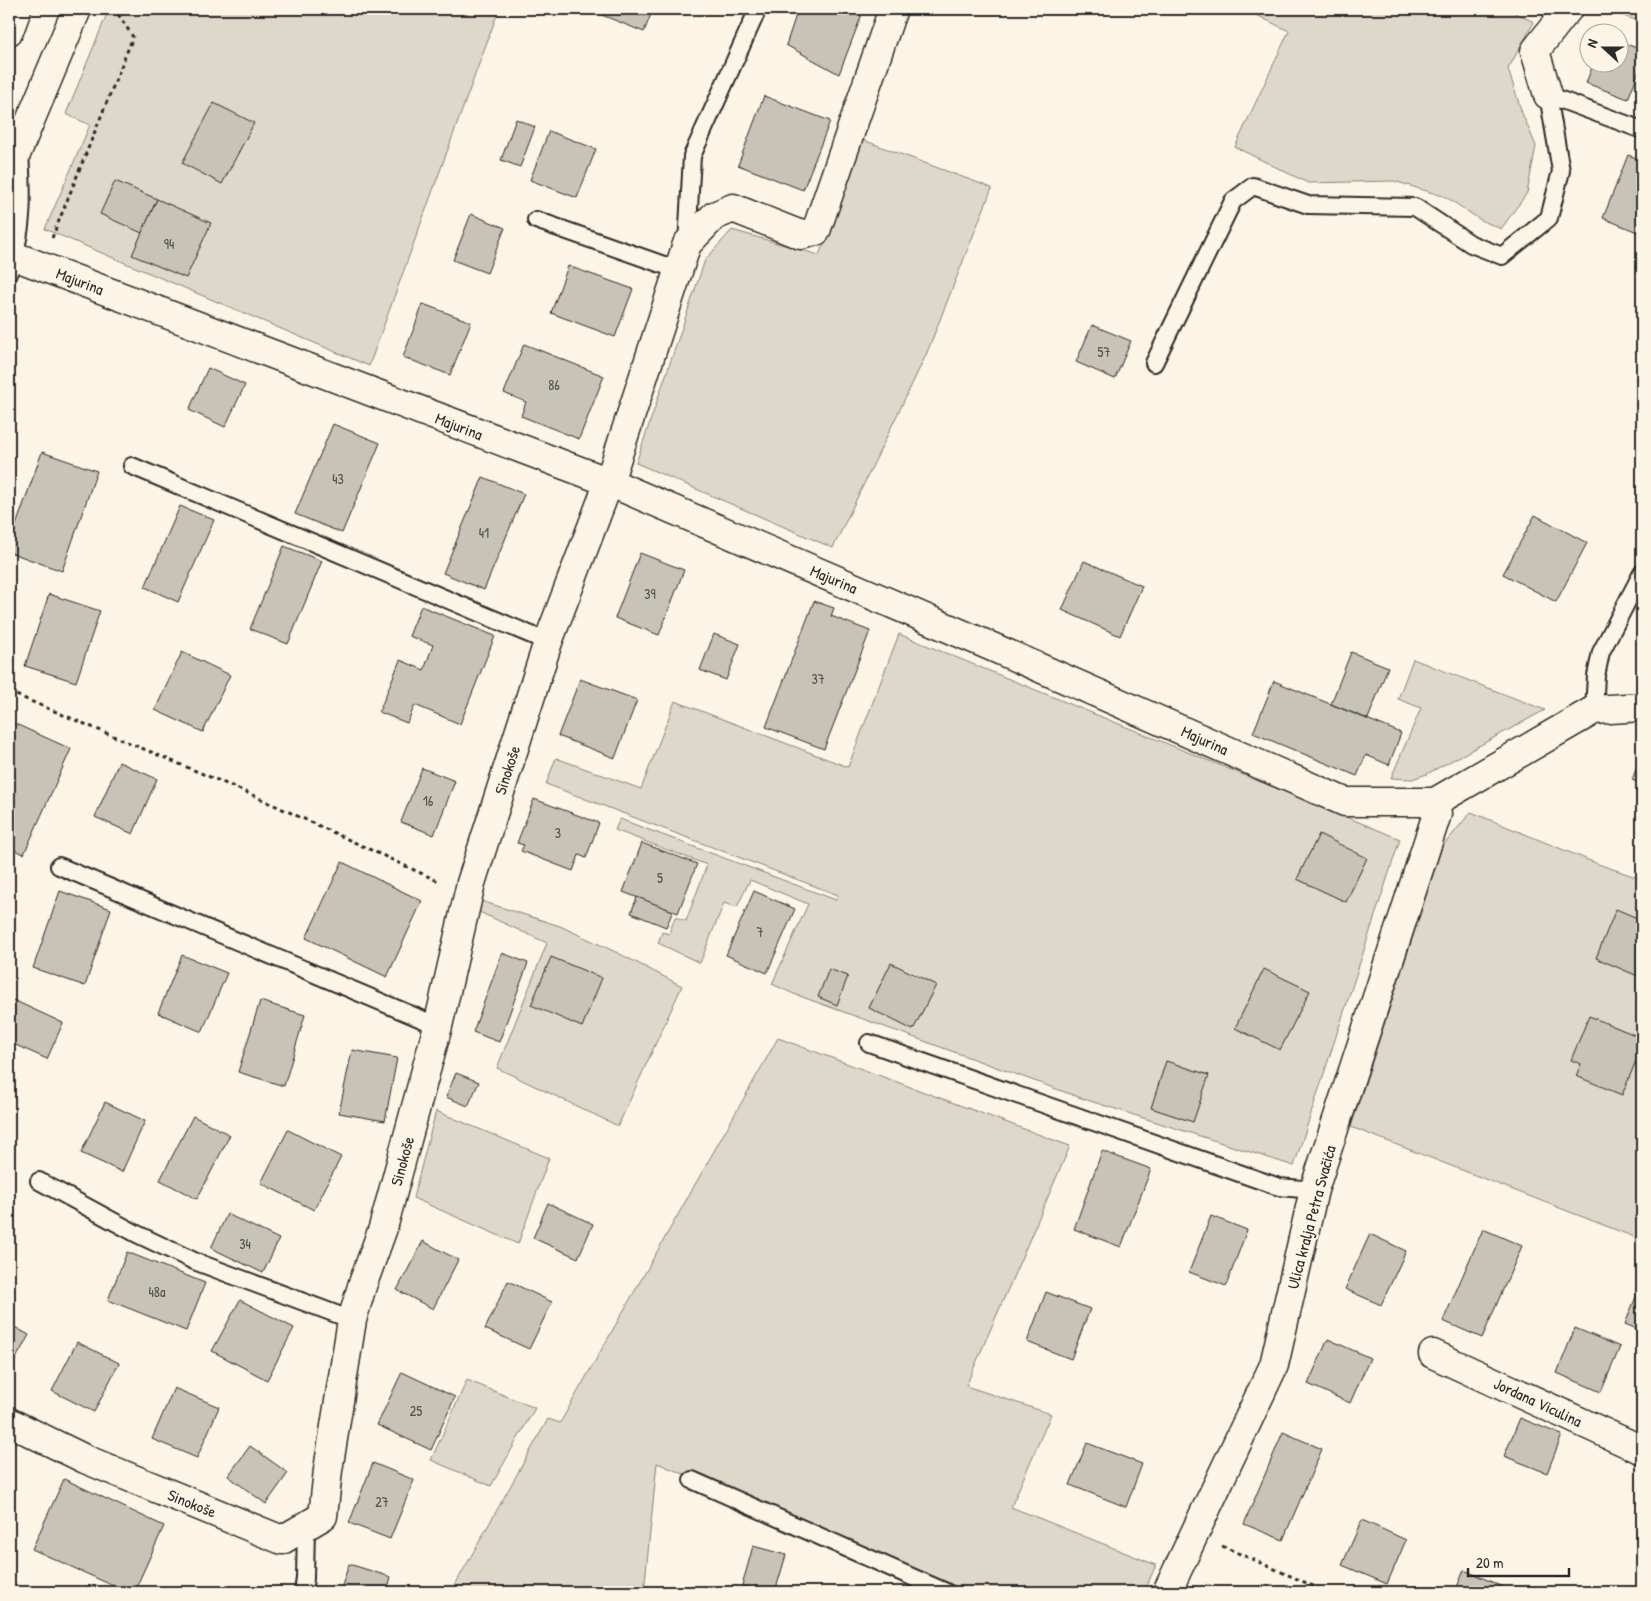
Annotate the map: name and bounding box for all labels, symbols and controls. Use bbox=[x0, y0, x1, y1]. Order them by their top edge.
north arrow bbox=[1578, 22, 1628, 72]
text: N bbox=[1581, 36, 1602, 50]
house number: 94 bbox=[164, 234, 174, 253]
street label: Majurina bbox=[53, 262, 107, 300]
house number: 57 bbox=[1098, 342, 1110, 361]
house number: 86 bbox=[548, 375, 560, 394]
street label: Majurina bbox=[432, 407, 486, 445]
house number: 43 bbox=[332, 469, 344, 488]
house number: 41 bbox=[479, 523, 489, 542]
street label: Majurina bbox=[807, 559, 861, 599]
house number: 39 bbox=[644, 584, 656, 603]
house number: 37 bbox=[811, 669, 825, 688]
street label: Majurina bbox=[1178, 720, 1232, 760]
street label: Sinokoše bbox=[489, 742, 525, 797]
house number: 16 bbox=[423, 791, 434, 810]
house number: 3 bbox=[555, 823, 561, 842]
house number: 5 bbox=[657, 868, 663, 887]
house number: 7 bbox=[757, 922, 764, 941]
street label: Sinokoše bbox=[385, 1133, 419, 1188]
street label: Ulica kralja Petra Svačića bbox=[1281, 1143, 1341, 1291]
house number: 34 bbox=[239, 1234, 251, 1253]
house number: 48a bbox=[149, 1282, 166, 1301]
street label: Jordana Viculina bbox=[1490, 1372, 1586, 1432]
house number: 25 bbox=[410, 1401, 422, 1420]
street label: Sinokoše bbox=[165, 1483, 220, 1523]
house number: 27 bbox=[375, 1492, 389, 1511]
scale bar bbox=[1468, 1546, 1570, 1578]
text: 20 m bbox=[1476, 1552, 1503, 1573]

